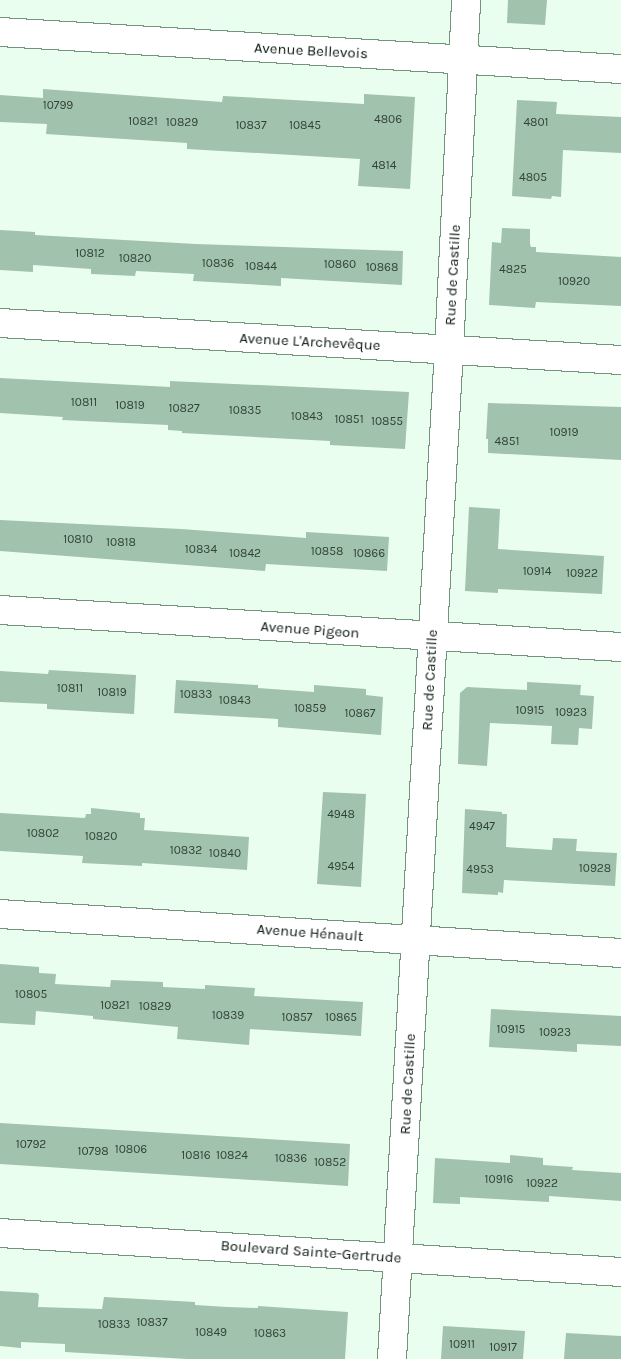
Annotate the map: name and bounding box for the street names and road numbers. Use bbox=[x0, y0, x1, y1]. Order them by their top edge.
street label: Avenue Bellevois bbox=[254, 39, 368, 63]
street label: Rue de Castille bbox=[441, 224, 465, 326]
street label: Avenue L'Archevêque bbox=[239, 329, 381, 355]
street label: Avenue Pigeon bbox=[260, 618, 360, 642]
street label: Rue de Castille bbox=[418, 629, 442, 731]
street label: Avenue Hénault bbox=[256, 920, 364, 946]
street label: Rue de Castille bbox=[396, 1033, 420, 1135]
street label: Boulevard Sainte-Gertrude bbox=[220, 1237, 402, 1267]

